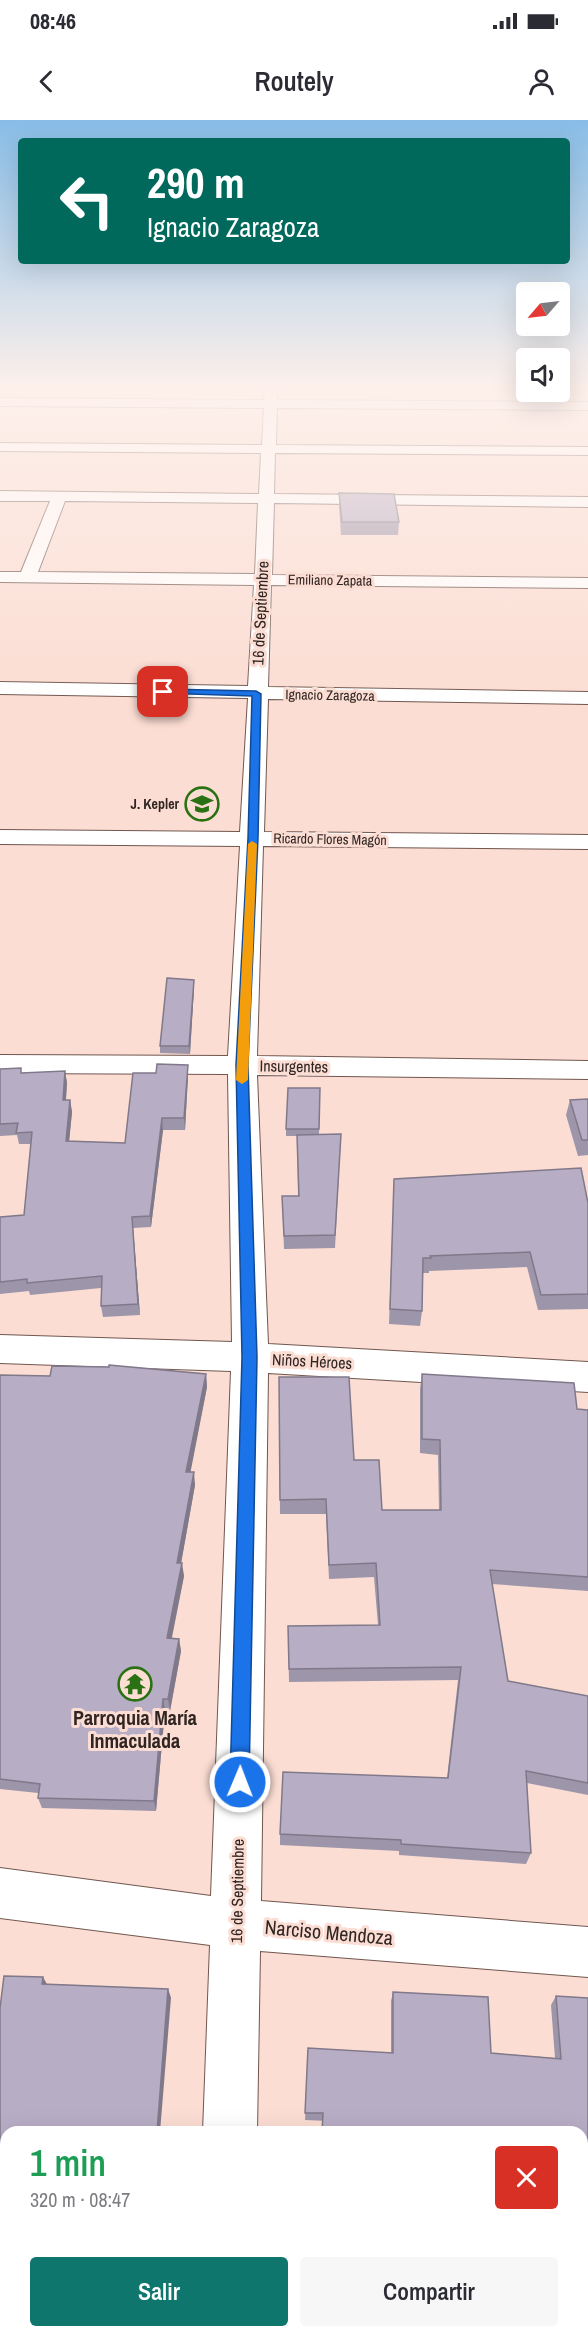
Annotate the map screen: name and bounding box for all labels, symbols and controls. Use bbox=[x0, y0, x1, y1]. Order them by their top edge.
text: 08:46 bbox=[30, 6, 76, 36]
text: Routely bbox=[254, 63, 334, 99]
icon: back bbox=[30, 65, 63, 98]
icon: person bbox=[525, 65, 558, 98]
text: 290 m bbox=[147, 155, 245, 211]
icon: left bbox=[48, 162, 126, 240]
text: Ignacio Zaragoza bbox=[147, 209, 319, 245]
north arrow bbox=[516, 282, 570, 336]
map controls bbox=[516, 282, 570, 402]
button: sound bbox=[516, 348, 570, 402]
street label: 16 de Septiembre bbox=[246, 560, 274, 666]
street label: Emiliano Zapata bbox=[288, 570, 373, 590]
pin bbox=[137, 666, 188, 717]
icon: arrive bbox=[146, 675, 179, 708]
street label: Ignacio Zaragoza bbox=[285, 685, 375, 705]
school or university icon: J. Kepler bbox=[184, 786, 220, 822]
place label: J. Kepler bbox=[131, 795, 180, 813]
street label: Ricardo Flores Magón bbox=[273, 829, 387, 849]
street label: Insurgentes bbox=[260, 1054, 328, 1078]
street label: Niños Héroes bbox=[271, 1348, 353, 1374]
temple icon: Parroquia María Inmaculada bbox=[117, 1666, 153, 1702]
place label: Parroquia María Inmaculada bbox=[73, 1704, 197, 1754]
position arrow bbox=[208, 1750, 272, 1814]
street label: 16 de Septiembre bbox=[225, 1839, 249, 1943]
street label: Narciso Mendoza bbox=[264, 1913, 394, 1951]
text: 1 min bbox=[30, 2139, 106, 2187]
button: close bbox=[495, 2146, 558, 2209]
text: 320 m · 08:47 bbox=[30, 2186, 130, 2213]
button: Salir bbox=[30, 2257, 288, 2326]
button: Compartir bbox=[300, 2257, 558, 2326]

